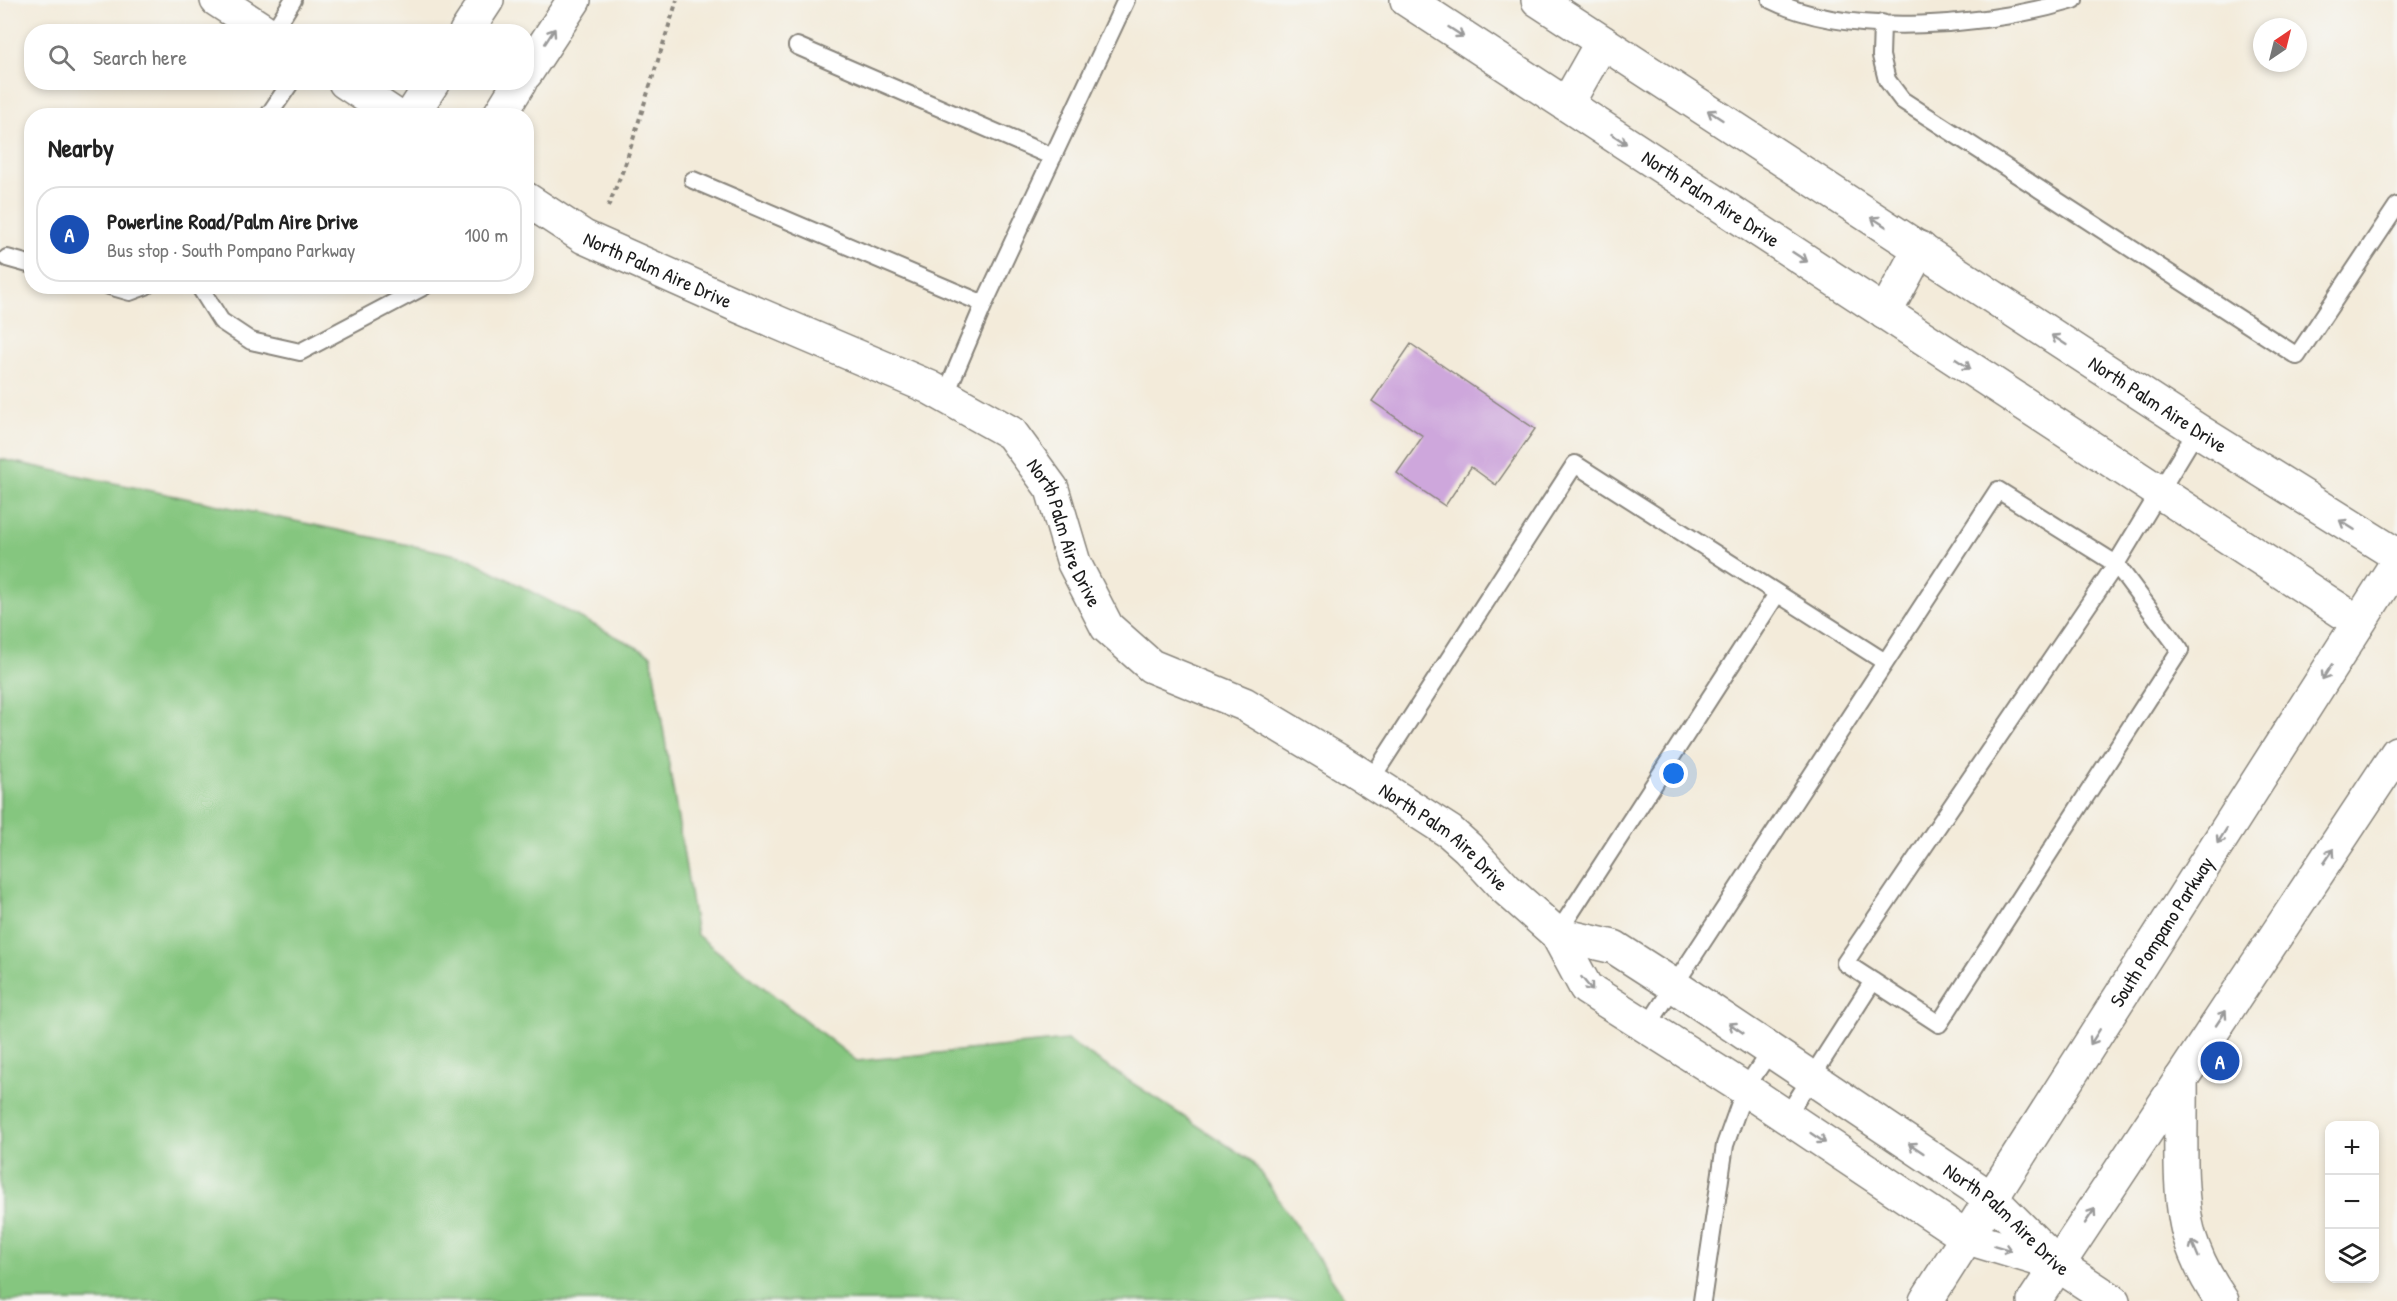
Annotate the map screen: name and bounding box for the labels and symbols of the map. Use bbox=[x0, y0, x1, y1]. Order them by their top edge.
north arrow bbox=[2253, 18, 2307, 72]
one-way arrow bbox=[1447, 26, 1464, 38]
one-way arrow bbox=[544, 28, 557, 45]
one-way arrow bbox=[1707, 109, 1724, 121]
one-way arrow bbox=[1610, 133, 1627, 145]
street label: North Palm Aire Drive bbox=[1637, 143, 1785, 253]
one-way arrow bbox=[1871, 215, 1888, 227]
street label: North Palm Aire Drive bbox=[580, 225, 736, 314]
one-way arrow bbox=[1791, 251, 1808, 263]
one-way arrow bbox=[2052, 334, 2068, 346]
street label: North Palm Aire Drive bbox=[2084, 349, 2232, 458]
one-way arrow bbox=[1954, 358, 1971, 370]
street label: North Palm Aire Drive bbox=[1021, 453, 1108, 611]
one-way arrow bbox=[2339, 518, 2356, 530]
one-way arrow bbox=[2320, 663, 2332, 680]
your location bbox=[1659, 759, 1688, 788]
street label: North Palm Aire Drive bbox=[1374, 776, 1515, 896]
one-way arrow bbox=[2216, 828, 2229, 845]
one-way arrow bbox=[2323, 848, 2335, 865]
street label: South Pompano Parkway bbox=[2103, 851, 2219, 1012]
one-way arrow bbox=[1580, 976, 1593, 992]
one-way arrow bbox=[2215, 1011, 2227, 1027]
one-way arrow bbox=[1729, 1022, 1745, 1034]
one-way arrow bbox=[2089, 1028, 2101, 1045]
pin: A bbox=[2200, 1038, 2240, 1084]
one-way arrow bbox=[1810, 1132, 1826, 1144]
one-way arrow bbox=[1908, 1142, 1925, 1154]
street label: North Palm Aire Drive bbox=[1939, 1156, 2075, 1282]
one-way arrow bbox=[2084, 1208, 2096, 1225]
one-way arrow bbox=[2189, 1240, 2200, 1259]
one-way arrow bbox=[1993, 1243, 2012, 1254]

